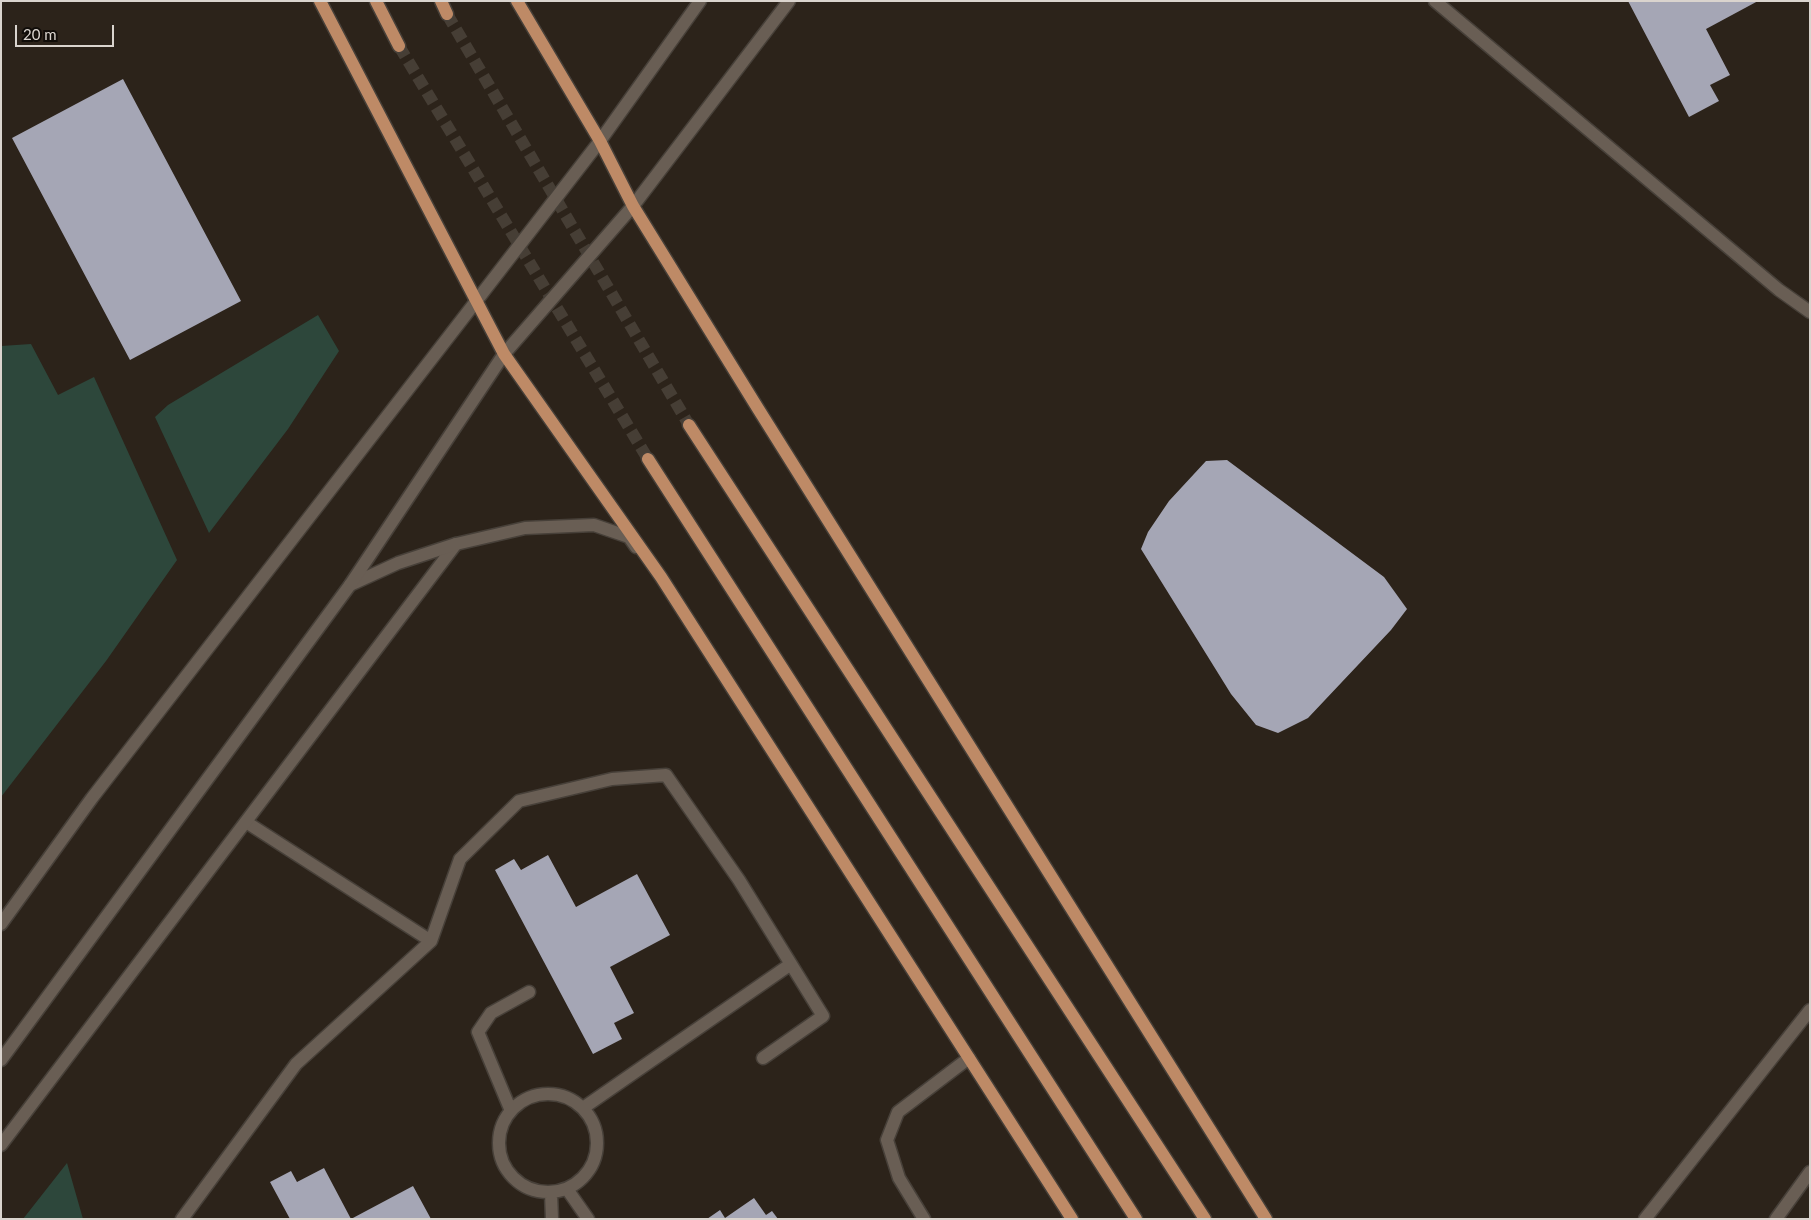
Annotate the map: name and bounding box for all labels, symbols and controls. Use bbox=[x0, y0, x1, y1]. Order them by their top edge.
scale bar bbox=[18, 15, 116, 47]
text: 20 m bbox=[23, 25, 57, 43]

